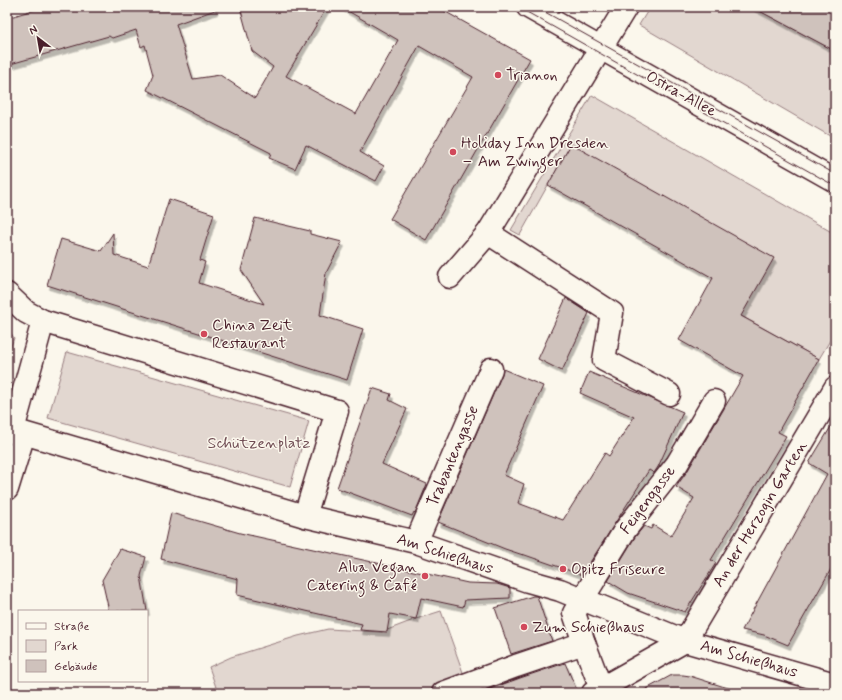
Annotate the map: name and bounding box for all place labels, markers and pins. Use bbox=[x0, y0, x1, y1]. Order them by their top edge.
place label: Trianon bbox=[506, 65, 557, 86]
marker: Trianon bbox=[493, 70, 503, 80]
place label: Holiday Inn Dresden – Am Zwinger bbox=[461, 133, 609, 173]
marker: Holiday Inn Dresden – Am Zwinger bbox=[448, 147, 458, 157]
place label: China Zeit Restaurant bbox=[212, 315, 293, 354]
marker: China Zeit Restaurant bbox=[199, 329, 209, 339]
place label: Alua Vegan Catering & Café bbox=[307, 557, 417, 597]
place label: Opitz Friseure bbox=[571, 559, 665, 580]
marker: Opitz Friseure bbox=[558, 564, 568, 574]
marker: Alua Vegan Catering & Café bbox=[420, 571, 430, 581]
place label: Zum Schießhaus bbox=[532, 617, 644, 638]
marker: Zum Schießhaus bbox=[519, 622, 529, 632]

